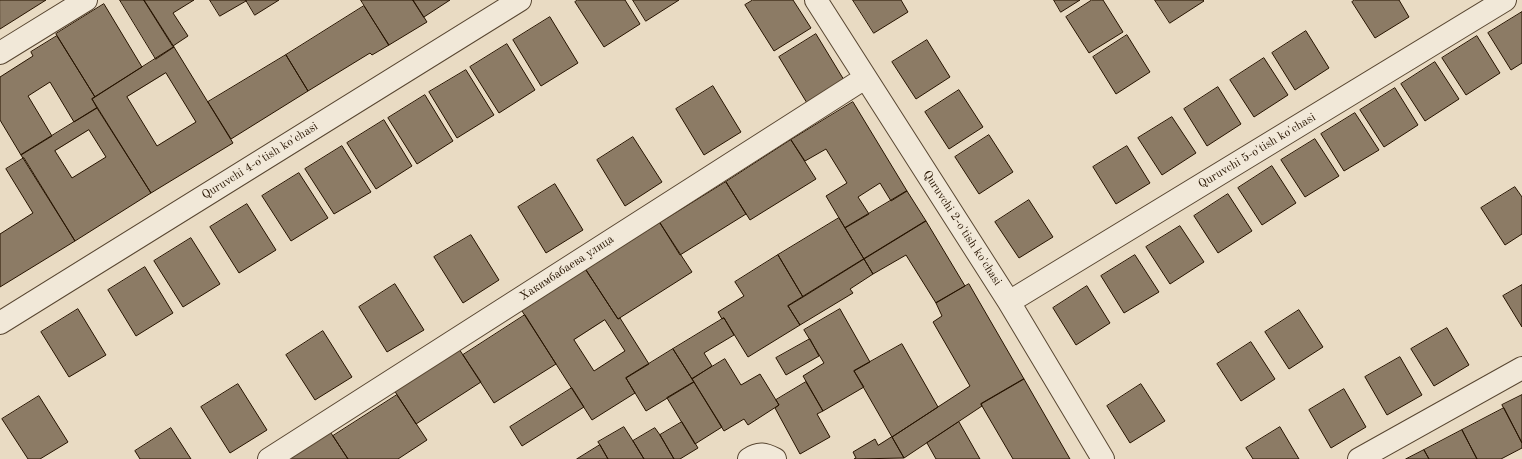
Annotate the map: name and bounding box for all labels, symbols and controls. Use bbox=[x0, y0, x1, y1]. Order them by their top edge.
street label: Quruvchi 5-o'tish ko'chasi bbox=[1196, 110, 1318, 192]
street label: Quruvchi 4-o'tish ko'chasi bbox=[199, 119, 321, 203]
street label: Quruvchi 2-o'tish ko'chasi bbox=[919, 168, 1005, 288]
street label: Хакимбабаева улица bbox=[517, 232, 617, 304]

